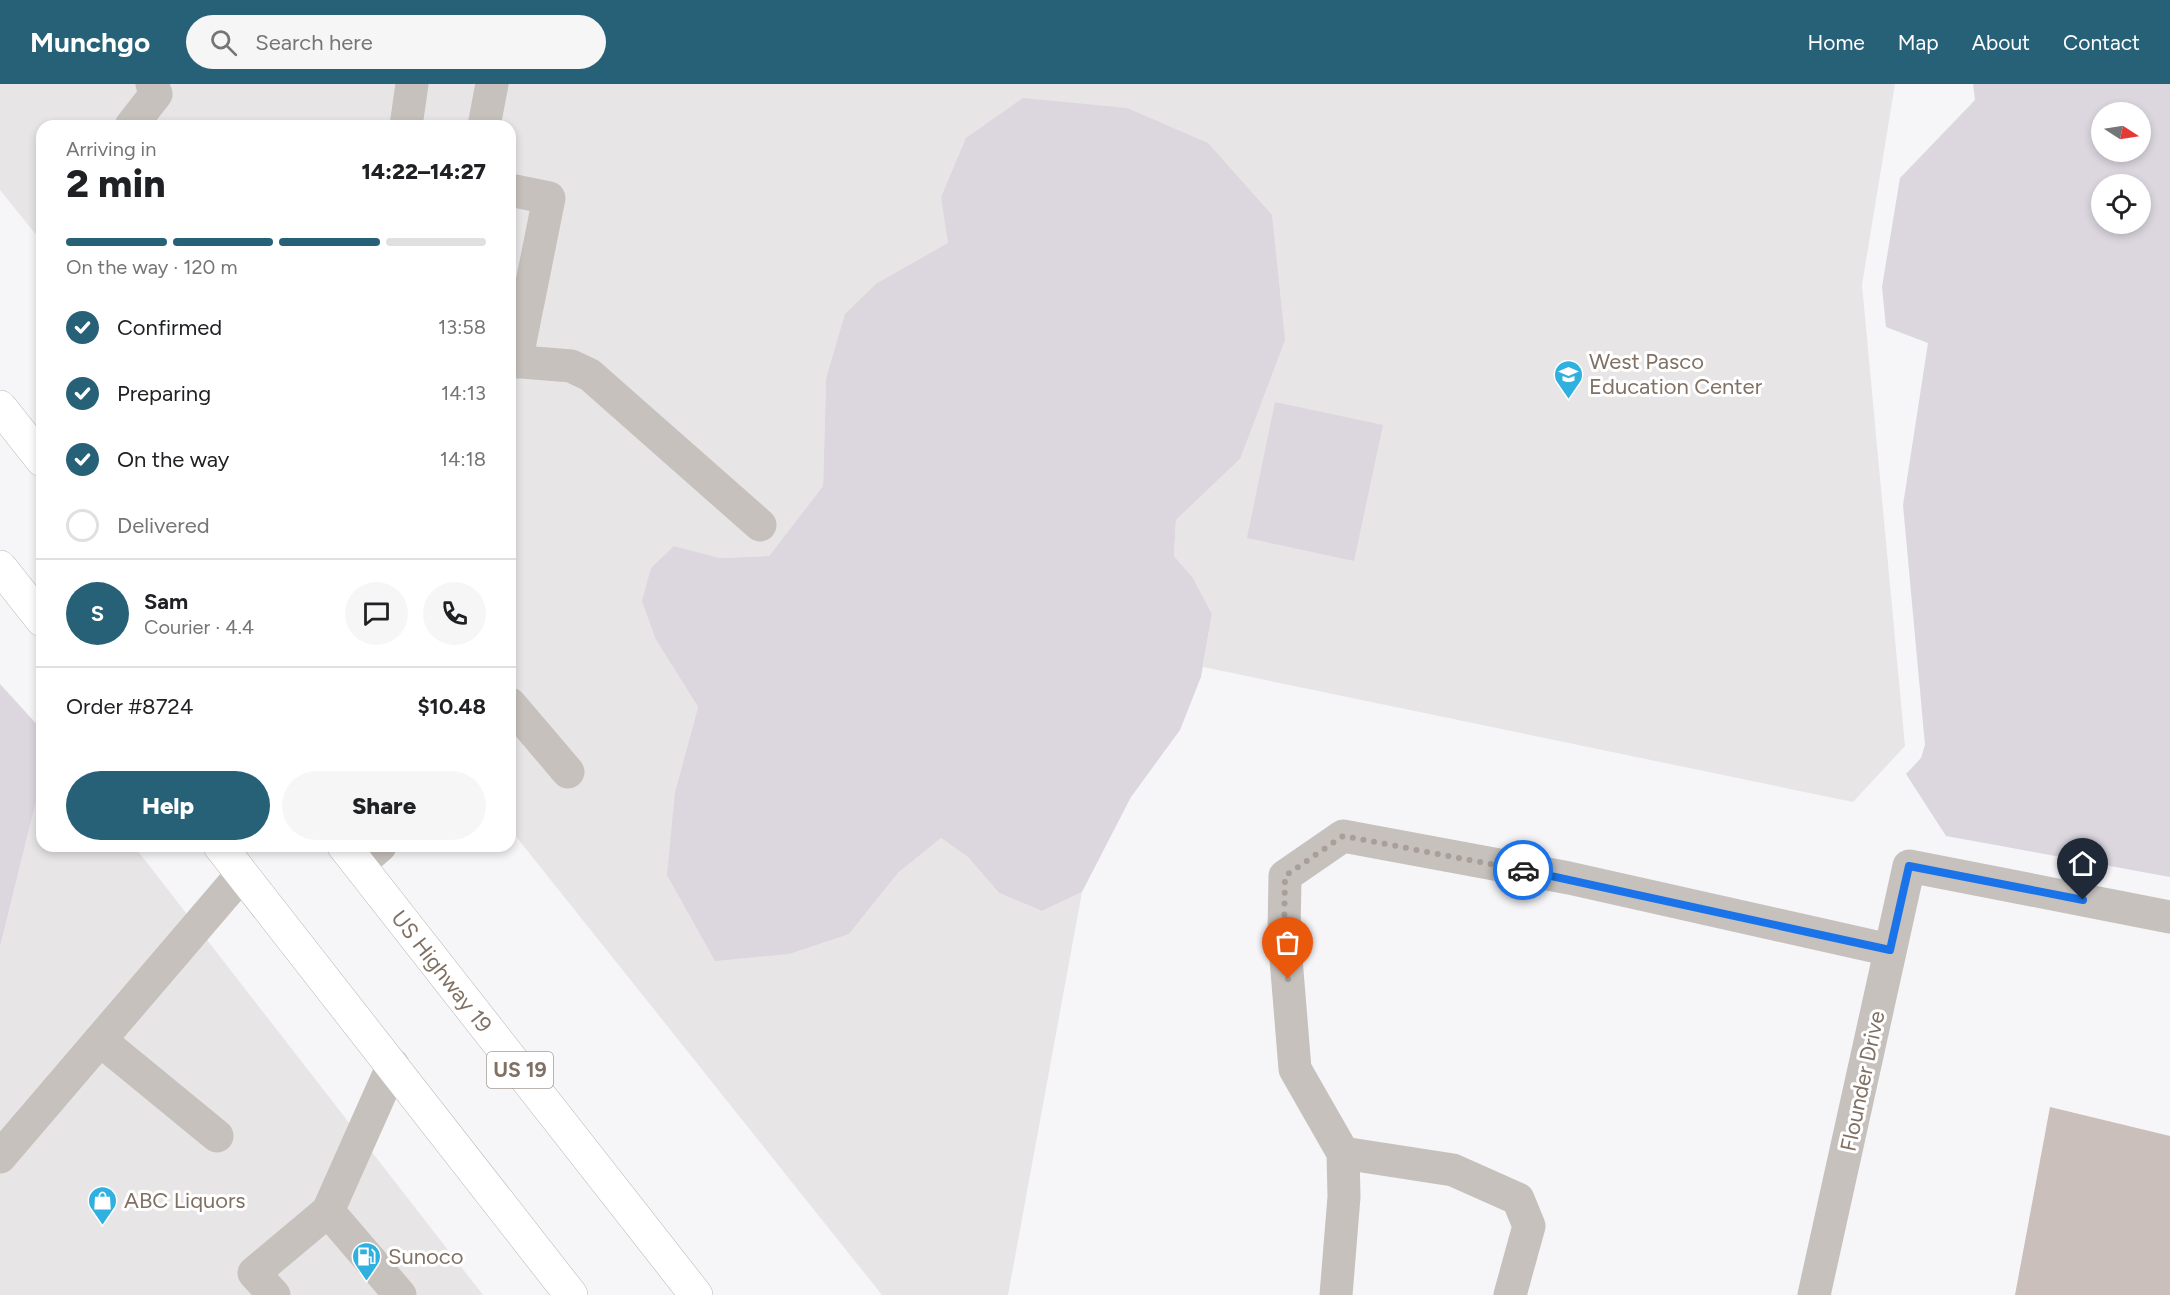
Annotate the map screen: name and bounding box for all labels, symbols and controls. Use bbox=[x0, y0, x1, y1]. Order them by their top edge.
search box bbox=[186, 15, 606, 69]
text: Munchgo bbox=[30, 25, 150, 59]
icon: search bbox=[207, 26, 240, 59]
text: Search here bbox=[255, 29, 373, 56]
text: Home bbox=[1808, 30, 1865, 55]
text: Map bbox=[1898, 30, 1939, 55]
text: About bbox=[1972, 30, 2030, 55]
text: Contact bbox=[2063, 30, 2140, 55]
north arrow bbox=[2091, 102, 2151, 162]
map controls bbox=[2091, 102, 2151, 234]
text: Arriving in bbox=[66, 137, 156, 161]
text: 14:22–14:27 bbox=[362, 158, 486, 185]
text: 2 min bbox=[66, 160, 166, 207]
button: locate bbox=[2091, 174, 2151, 234]
text: On the way · 120 m bbox=[66, 255, 237, 279]
icon: check bbox=[66, 311, 99, 344]
text: Confirmed bbox=[117, 314, 222, 341]
text: 13:58 bbox=[438, 315, 486, 339]
place label: West Pasco Education Center bbox=[1589, 348, 1763, 400]
school or university icon: West Pasco Education Center bbox=[1552, 358, 1584, 400]
icon: check bbox=[66, 377, 99, 410]
text: Preparing bbox=[117, 380, 211, 407]
text: 14:13 bbox=[441, 381, 486, 405]
icon: check bbox=[66, 443, 99, 476]
text: On the way bbox=[117, 446, 229, 473]
text: 14:18 bbox=[440, 447, 486, 471]
text: Delivered bbox=[117, 512, 210, 539]
button: chat bbox=[345, 582, 408, 645]
button: phone bbox=[423, 582, 486, 645]
text: Sam bbox=[144, 588, 188, 615]
text: S bbox=[91, 600, 104, 627]
text: Courier · 4.4 bbox=[144, 615, 254, 639]
text: Order #8724 bbox=[66, 693, 193, 720]
text: $10.48 bbox=[417, 693, 486, 720]
button: Help bbox=[66, 771, 270, 840]
button: Share bbox=[282, 771, 486, 840]
pin bbox=[2057, 838, 2108, 900]
courier bbox=[1493, 840, 1553, 900]
icon: home bbox=[2066, 847, 2099, 880]
icon: car bbox=[1507, 854, 1540, 887]
street label: US Highway 19 bbox=[385, 905, 498, 1038]
pin bbox=[1262, 917, 1313, 979]
icon: bag bbox=[1271, 926, 1304, 959]
street label: Flounder Drive bbox=[1834, 1008, 1891, 1154]
road number: US 19 bbox=[487, 1052, 553, 1088]
shop icon: ABC Liquors bbox=[87, 1184, 119, 1226]
place label: ABC Liquors bbox=[124, 1187, 246, 1214]
fuel station icon: Sunoco bbox=[351, 1240, 383, 1282]
place label: Sunoco bbox=[388, 1243, 463, 1270]

